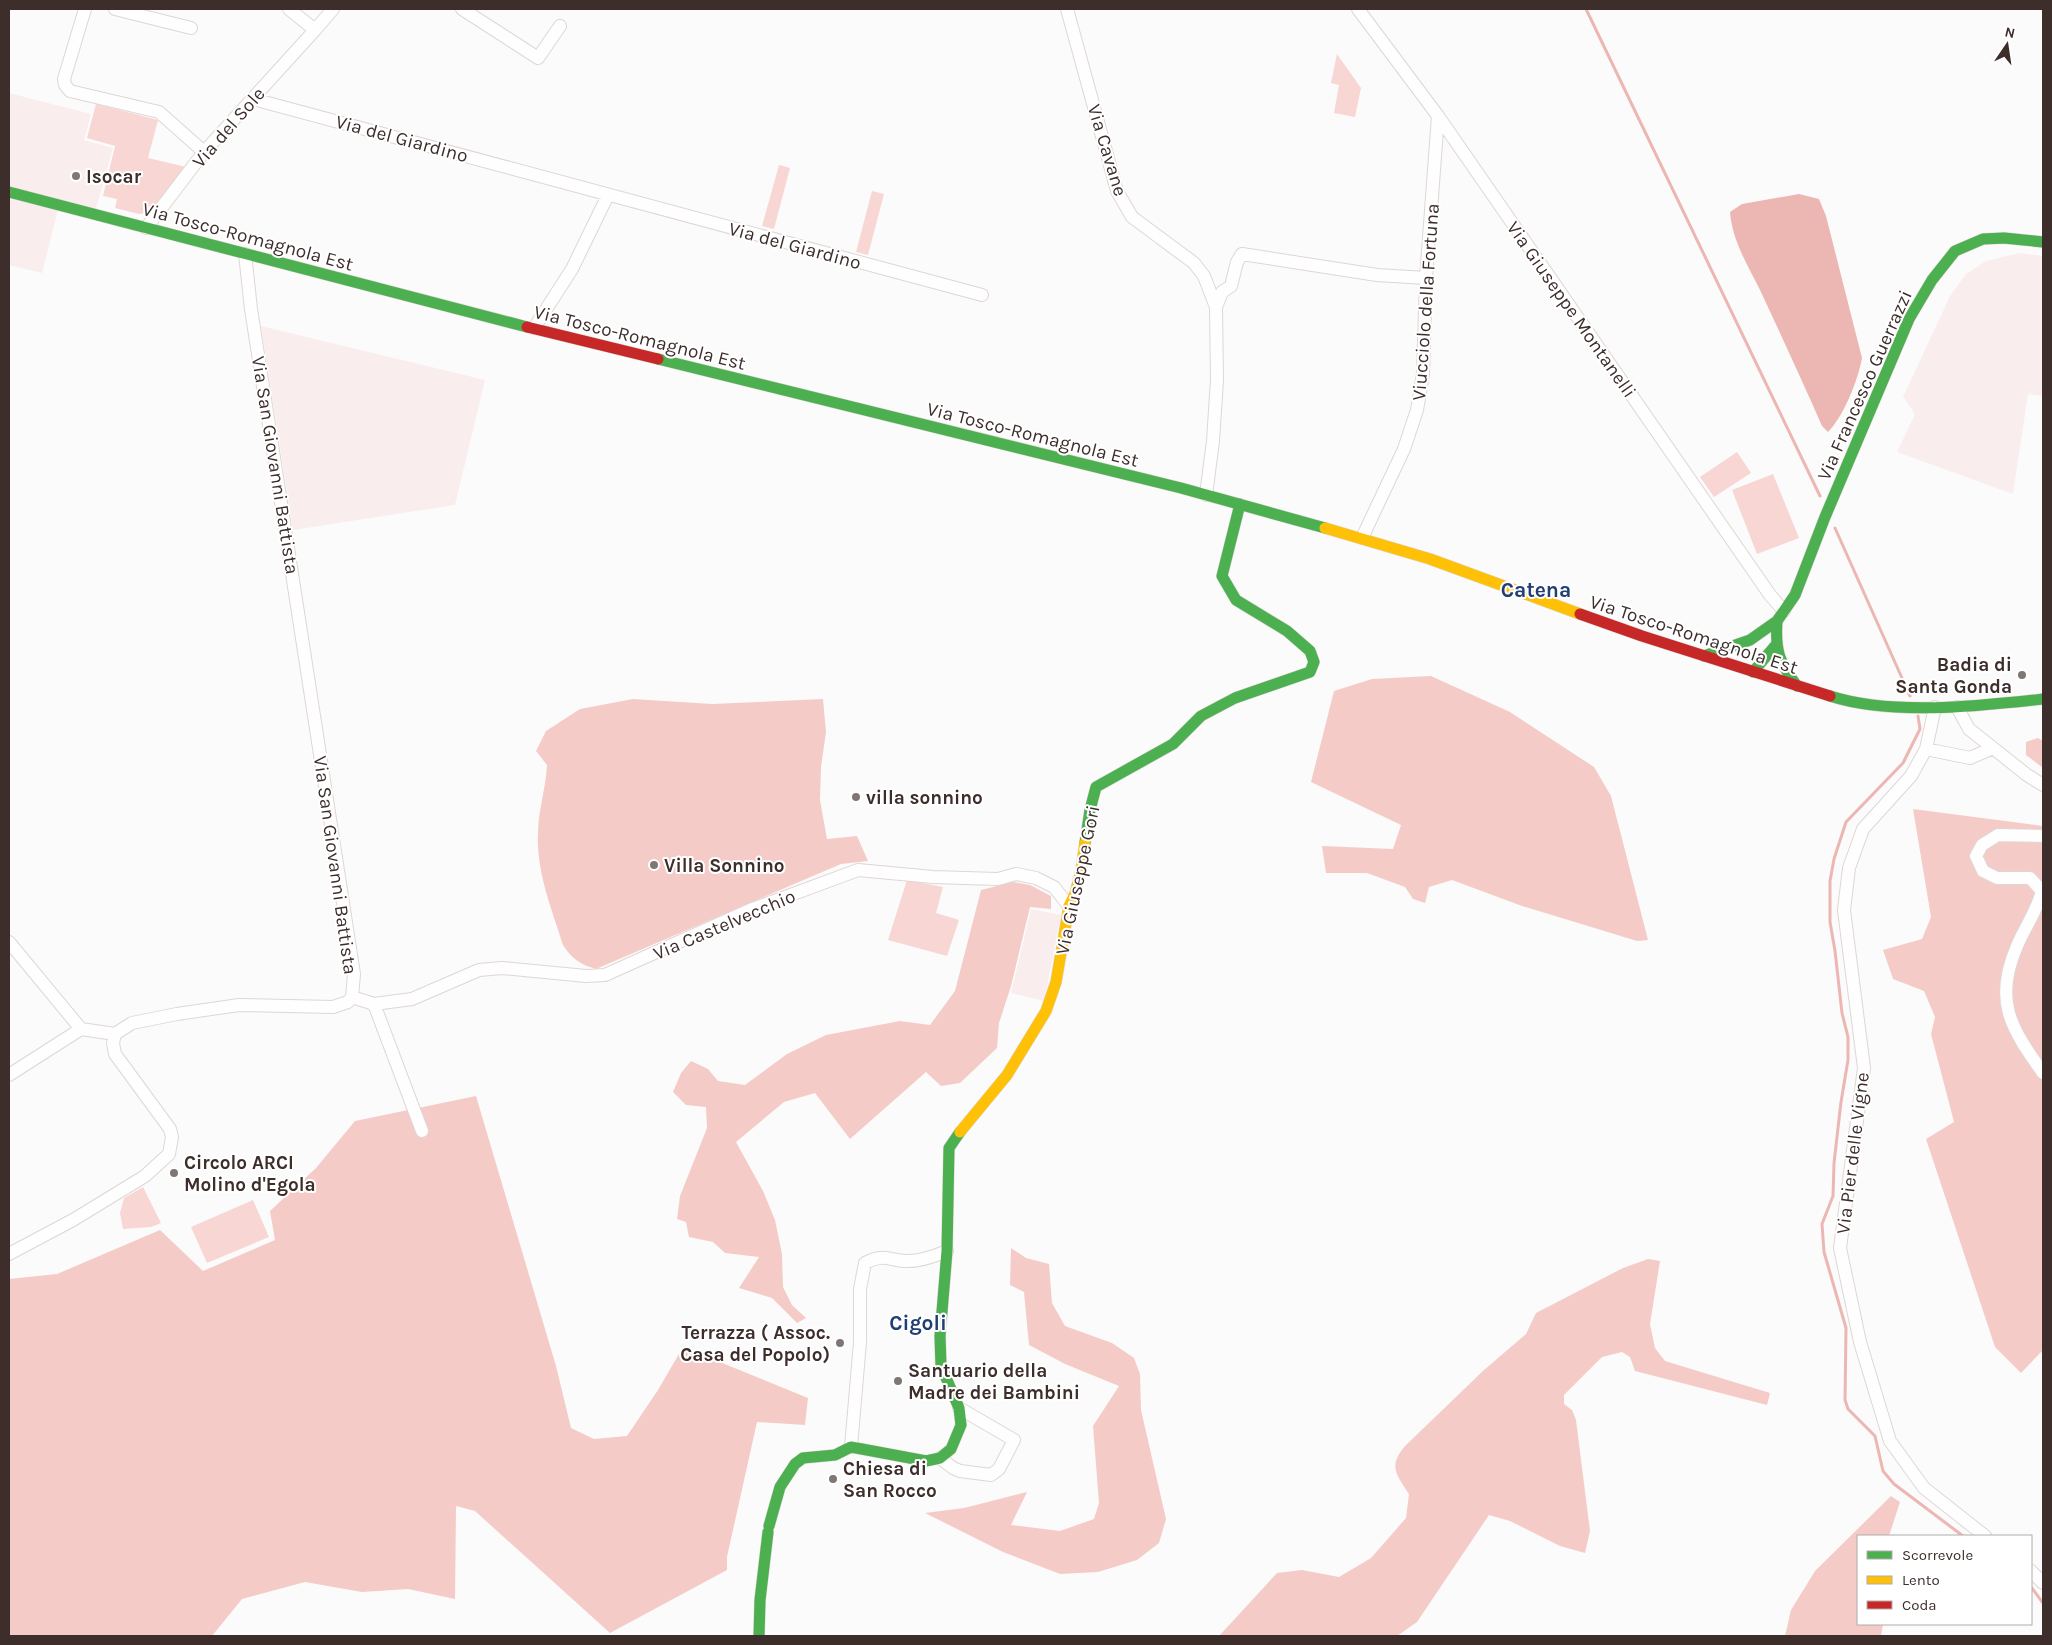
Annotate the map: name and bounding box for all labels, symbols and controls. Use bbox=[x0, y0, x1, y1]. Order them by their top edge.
north arrow bbox=[1982, 20, 2032, 70]
text: N bbox=[2003, 23, 2017, 42]
street label: Via del Sole bbox=[188, 83, 270, 172]
street label: Via Cavane bbox=[1083, 102, 1131, 199]
street label: Via del Giardino bbox=[333, 111, 470, 167]
place label: Isocar bbox=[86, 166, 142, 188]
marker: Isocar bbox=[70, 170, 82, 182]
street label: Via Tosco-Romagnola Est bbox=[140, 198, 356, 276]
street label: Viucciolo della Fortuna bbox=[1408, 203, 1444, 401]
street label: Via Giuseppe Montanelli bbox=[1502, 217, 1640, 402]
street label: Via del Giardino bbox=[726, 218, 863, 274]
street label: Via Francesco Guerrazzi bbox=[1813, 287, 1917, 484]
street label: Via Tosco-Romagnola Est bbox=[532, 301, 748, 375]
street label: Via San Giovanni Battista bbox=[247, 355, 303, 576]
street label: Via Tosco-Romagnola Est bbox=[925, 398, 1141, 472]
district label: Catena bbox=[1501, 578, 1571, 602]
street label: Via Tosco-Romagnola Est bbox=[1587, 591, 1800, 679]
place label: Badia di Santa Gonda bbox=[1895, 654, 2012, 698]
marker: Badia di Santa Gonda bbox=[2016, 669, 2028, 681]
street label: Via San Giovanni Battista bbox=[309, 754, 361, 976]
place label: villa sonnino bbox=[866, 787, 983, 809]
marker: villa sonnino bbox=[850, 791, 862, 803]
street label: Via Giuseppe Gori bbox=[1051, 804, 1105, 957]
place label: Villa Sonnino bbox=[664, 855, 785, 877]
marker: Villa Sonnino bbox=[648, 859, 660, 871]
street label: Via Castelvecchio bbox=[650, 885, 799, 965]
street label: Via Pier delle Vigne bbox=[1832, 1071, 1874, 1235]
place label: Circolo ARCI Molino d'Egola bbox=[184, 1152, 316, 1196]
marker: Circolo ARCI Molino d'Egola bbox=[168, 1167, 180, 1179]
district label: Cigoli bbox=[889, 1311, 947, 1335]
place label: Terrazza ( Assoc. Casa del Popolo) bbox=[680, 1322, 830, 1366]
marker: Terrazza ( Assoc. Casa del Popolo) bbox=[834, 1337, 846, 1349]
place label: Santuario della Madre dei Bambini bbox=[908, 1360, 1080, 1404]
marker: Santuario della Madre dei Bambini bbox=[892, 1375, 904, 1387]
place label: Chiesa di San Rocco bbox=[843, 1458, 937, 1502]
marker: Chiesa di San Rocco bbox=[827, 1473, 839, 1485]
legend bbox=[1857, 1535, 2032, 1625]
text: Scorrevole bbox=[1902, 1546, 1973, 1564]
text: Lento bbox=[1902, 1571, 1940, 1589]
text: Coda bbox=[1902, 1596, 1937, 1614]

